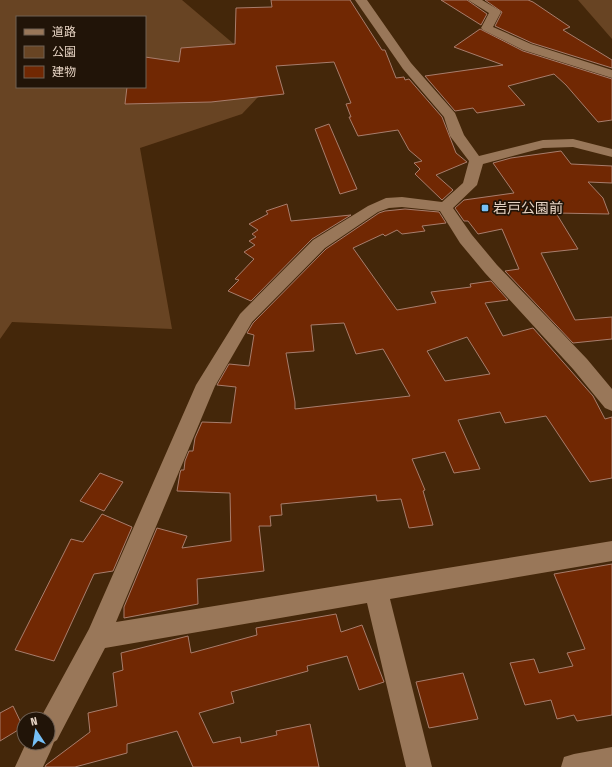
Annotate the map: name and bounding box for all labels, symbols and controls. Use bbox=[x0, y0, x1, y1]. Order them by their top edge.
legend bbox=[16, 16, 146, 88]
text: 道路 bbox=[52, 25, 76, 39]
text: 公園 bbox=[52, 45, 76, 59]
text: 建物 bbox=[52, 65, 76, 79]
place label: 岩戸公園前 bbox=[493, 200, 563, 217]
marker: 岩戸公園前 bbox=[480, 203, 490, 213]
north arrow bbox=[16, 711, 56, 751]
text: N bbox=[29, 715, 39, 729]

